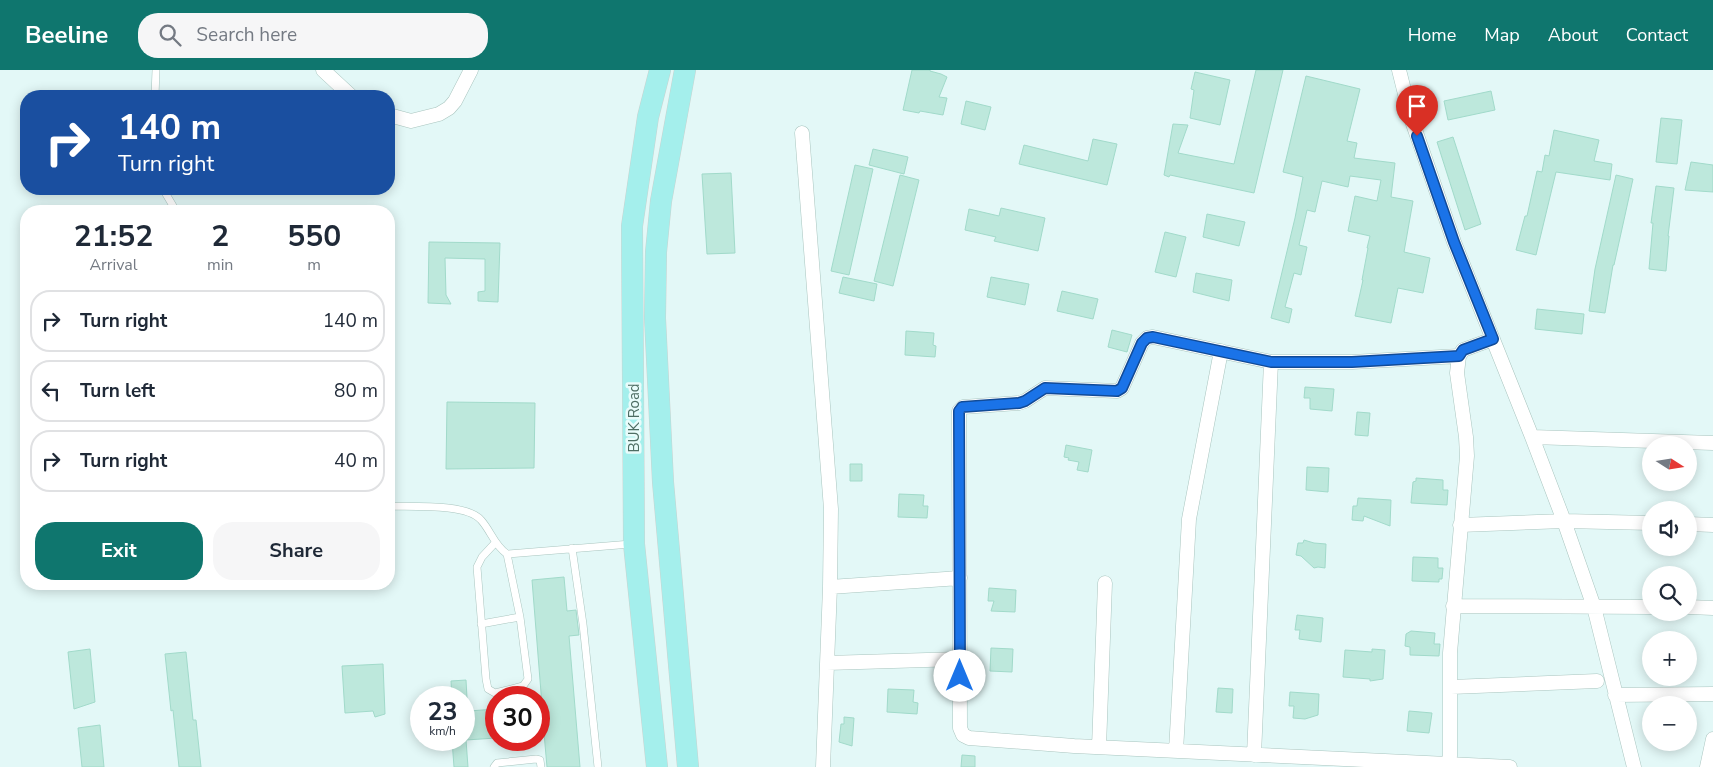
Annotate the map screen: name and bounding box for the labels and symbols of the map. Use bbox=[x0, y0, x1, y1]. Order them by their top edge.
pin bbox=[1396, 85, 1438, 136]
street label: BUK Road bbox=[624, 383, 644, 453]
north arrow bbox=[1642, 436, 1698, 491]
position arrow bbox=[933, 649, 985, 701]
speed limit sign: 30 bbox=[485, 686, 550, 751]

